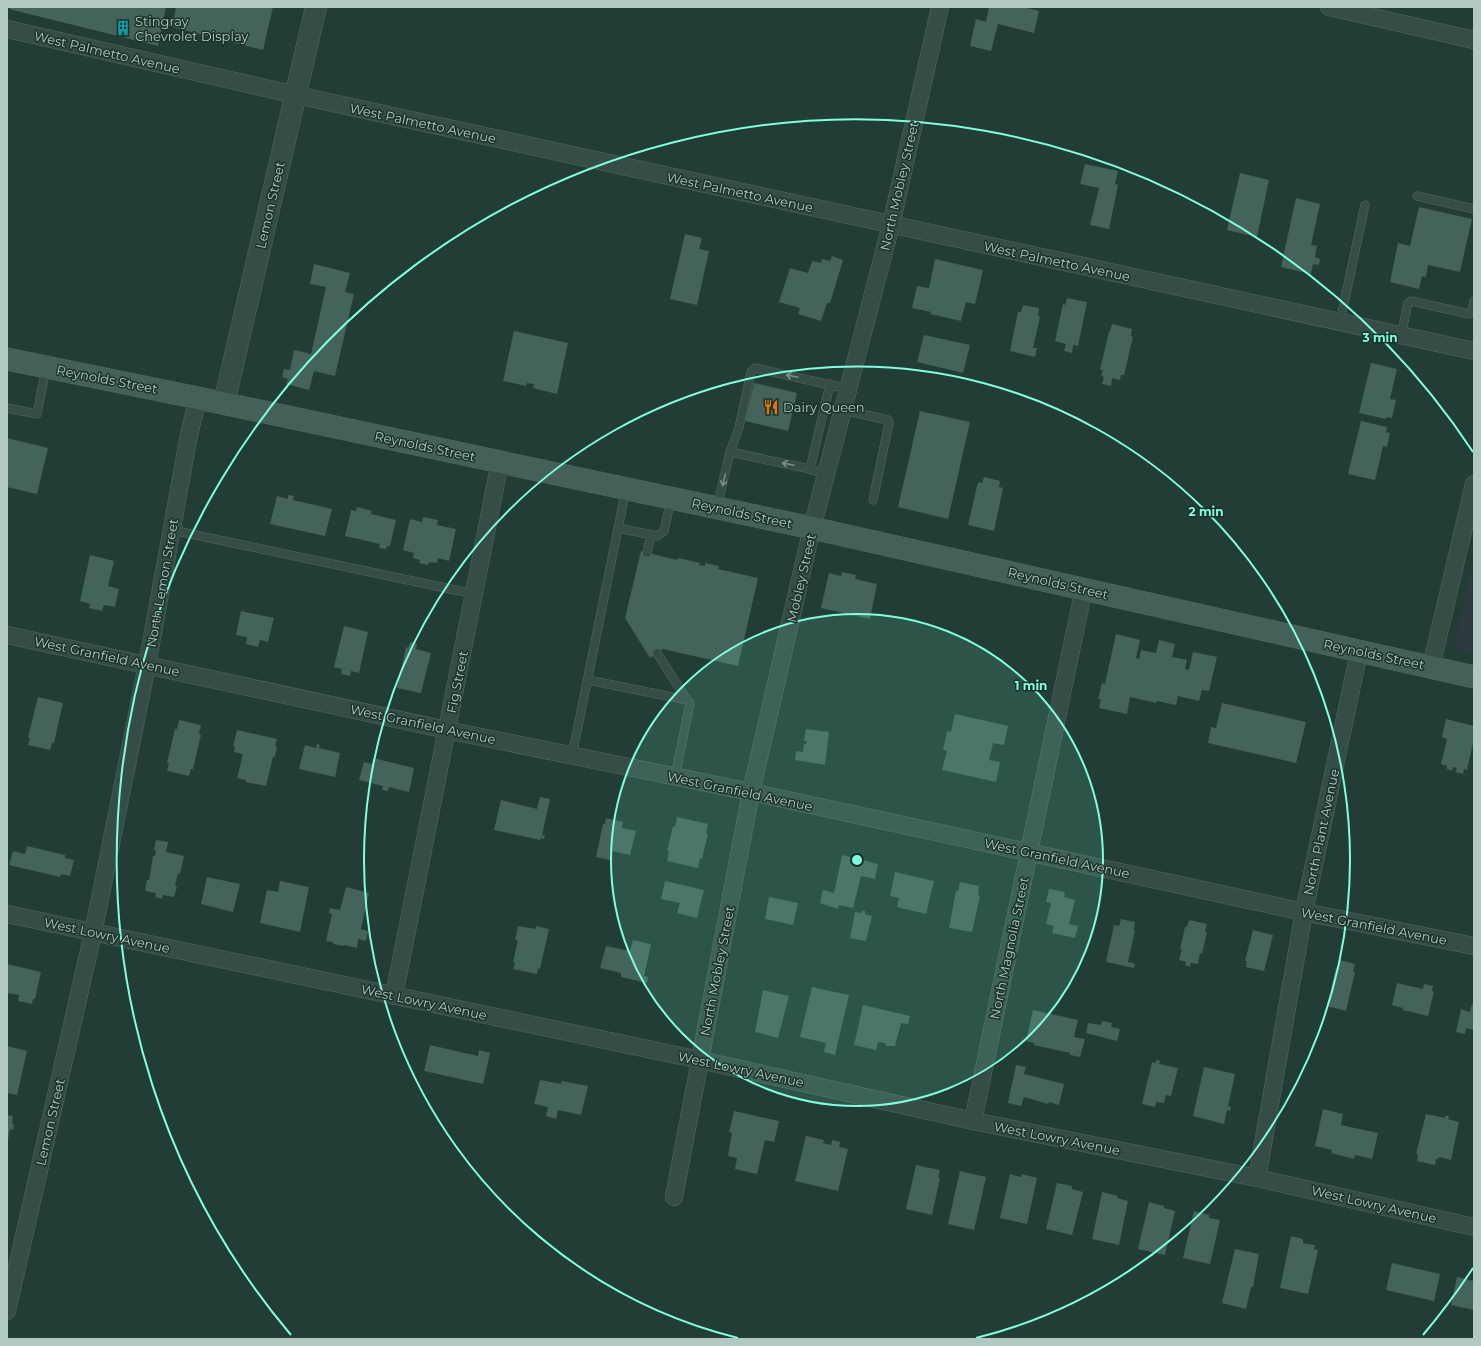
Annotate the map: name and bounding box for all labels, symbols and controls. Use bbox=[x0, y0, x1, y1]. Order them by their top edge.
place label: Stingray Chevrolet Display bbox=[135, 13, 249, 44]
building icon: Stingray Chevrolet Display bbox=[114, 19, 132, 37]
street label: West Palmetto Avenue bbox=[32, 27, 182, 77]
street label: West Palmetto Avenue bbox=[348, 100, 498, 146]
street label: North Mobley Street bbox=[876, 120, 922, 252]
street label: Lemon Street bbox=[252, 160, 288, 250]
street label: West Palmetto Avenue bbox=[665, 169, 815, 215]
street label: West Palmetto Avenue bbox=[982, 238, 1132, 284]
text: 3 min bbox=[1362, 330, 1398, 345]
street label: Reynolds Street bbox=[55, 361, 159, 397]
one-way arrow bbox=[786, 372, 799, 380]
restaurant icon: Dairy Queen bbox=[762, 398, 780, 416]
place label: Dairy Queen bbox=[783, 399, 865, 415]
street label: Reynolds Street bbox=[373, 428, 477, 464]
one-way arrow bbox=[782, 460, 795, 468]
one-way arrow bbox=[719, 473, 727, 486]
street label: Reynolds Street bbox=[690, 495, 794, 531]
text: 2 min bbox=[1189, 504, 1223, 519]
street label: North Lemon Street bbox=[143, 517, 181, 649]
street label: Mobley Street bbox=[783, 532, 819, 624]
street label: Reynolds Street bbox=[1006, 564, 1110, 602]
street label: West Granfield Avenue bbox=[33, 633, 181, 679]
street label: Reynolds Street bbox=[1322, 636, 1426, 672]
street label: Fig Street bbox=[443, 649, 471, 715]
text: 1 min bbox=[1015, 678, 1047, 693]
street label: West Granfield Avenue bbox=[349, 701, 497, 747]
street label: North Plant Avenue bbox=[1300, 767, 1342, 897]
street label: West Granfield Avenue bbox=[666, 768, 814, 814]
street label: West Granfield Avenue bbox=[983, 835, 1131, 881]
centre of rings bbox=[850, 853, 864, 867]
street label: North Magnolia Street bbox=[986, 875, 1032, 1021]
street label: West Granfield Avenue bbox=[1300, 904, 1448, 948]
street label: North Mobley Street bbox=[697, 905, 737, 1037]
street label: West Lowry Avenue bbox=[43, 914, 171, 956]
street label: West Lowry Avenue bbox=[360, 981, 488, 1023]
street label: West Lowry Avenue bbox=[677, 1048, 805, 1090]
street label: Lemon Street bbox=[32, 1077, 68, 1167]
street label: West Lowry Avenue bbox=[993, 1118, 1122, 1158]
street label: West Lowry Avenue bbox=[1310, 1182, 1438, 1226]

